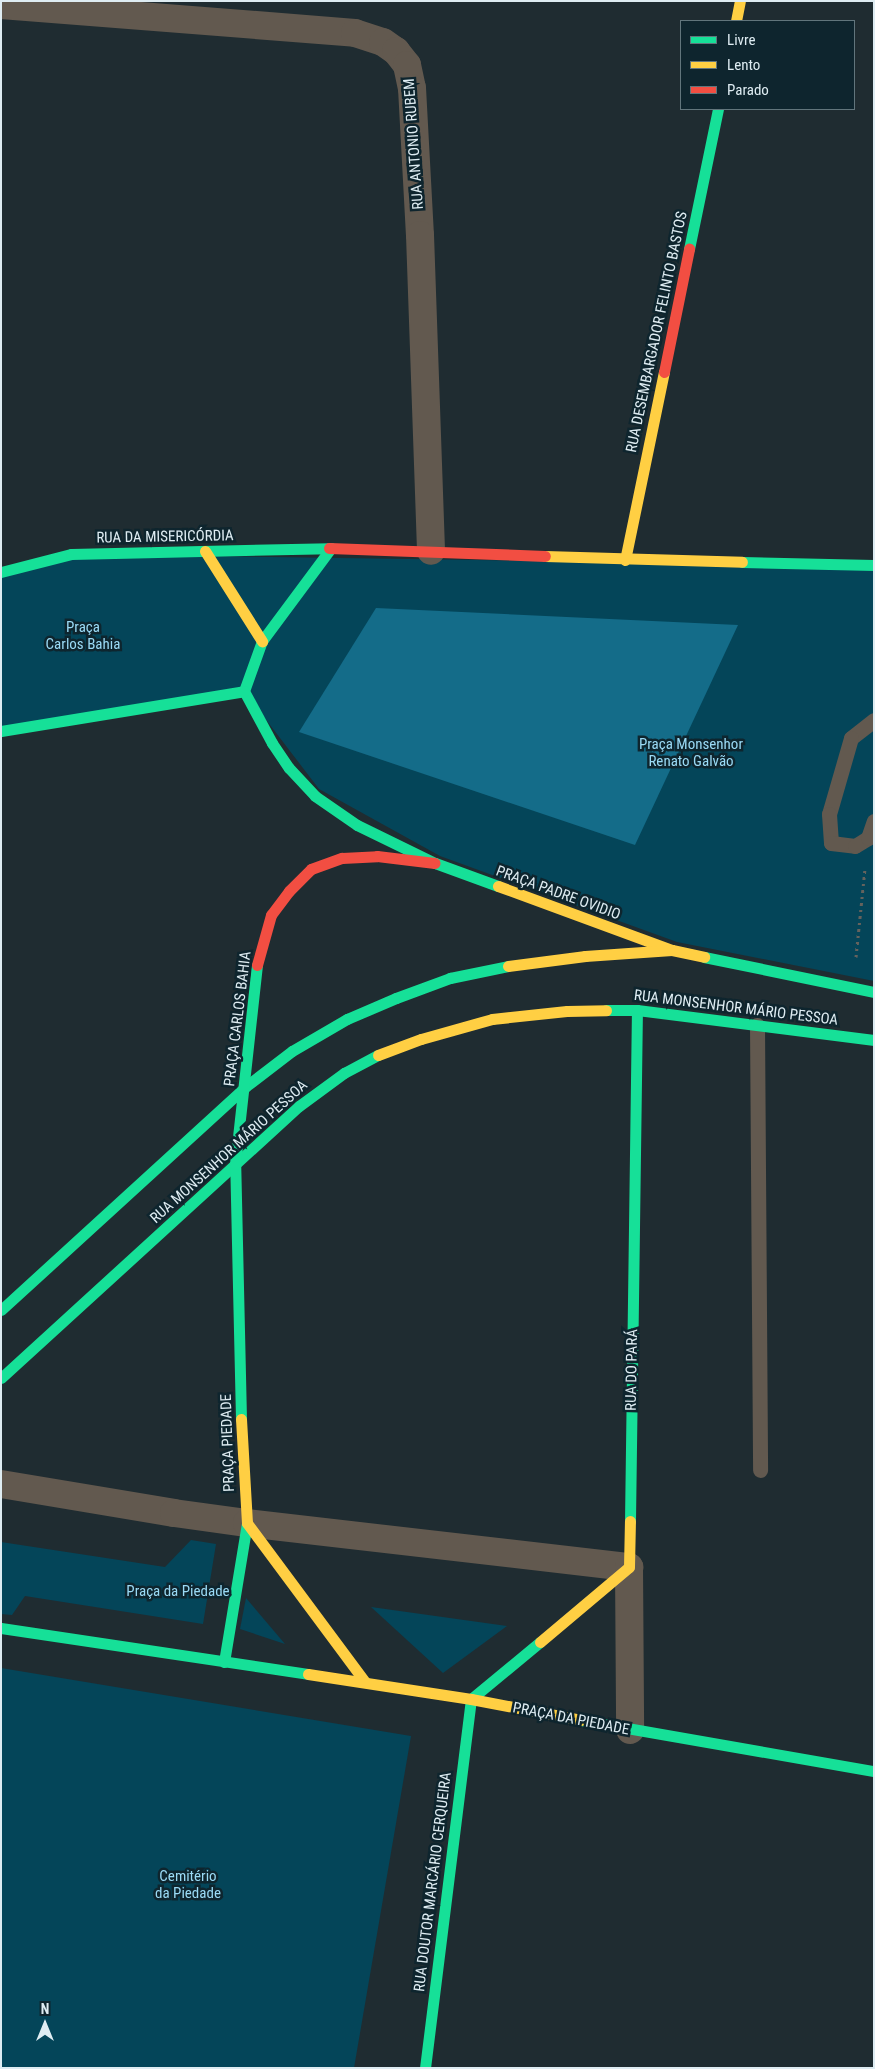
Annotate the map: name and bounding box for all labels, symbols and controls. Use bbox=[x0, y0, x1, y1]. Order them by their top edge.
legend bbox=[680, 20, 855, 110]
text: Livre bbox=[727, 31, 755, 49]
text: Lento bbox=[727, 56, 760, 74]
street label: RUA ANTONIO RUBEM bbox=[400, 78, 428, 210]
text: Parado bbox=[727, 81, 769, 99]
street label: RUA DESEMBARGADOR FELINTO BASTOS bbox=[623, 210, 691, 454]
street label: RUA DA MISERICÓRDIA bbox=[96, 527, 234, 547]
park label: Praça Carlos Bahia bbox=[46, 618, 120, 653]
park label: Praça Monsenhor Renato Galvão bbox=[639, 735, 743, 770]
street label: PRAÇA PADRE OVIDIO bbox=[493, 862, 623, 924]
street label: PRAÇA CARLOS BAHIA bbox=[221, 950, 255, 1088]
street label: RUA MONSENHOR MÁRIO PESSOA bbox=[633, 987, 839, 1029]
street label: RUA MONSENHOR MÁRIO PESSOA bbox=[147, 1077, 311, 1227]
street label: RUA DO PARÁ bbox=[622, 1329, 642, 1411]
street label: PRAÇA PIEDADE bbox=[217, 1394, 239, 1492]
park label: Praça da Piedade bbox=[126, 1583, 230, 1601]
street label: PRAÇA DA PIEDADE bbox=[511, 1699, 631, 1739]
street label: RUA DOUTOR MARCÁRIO CERQUEIRA bbox=[411, 1771, 455, 1993]
park label: Cemitério da Piedade bbox=[155, 1867, 221, 1902]
north arrow bbox=[20, 1999, 70, 2049]
text: N bbox=[41, 2001, 49, 2017]

